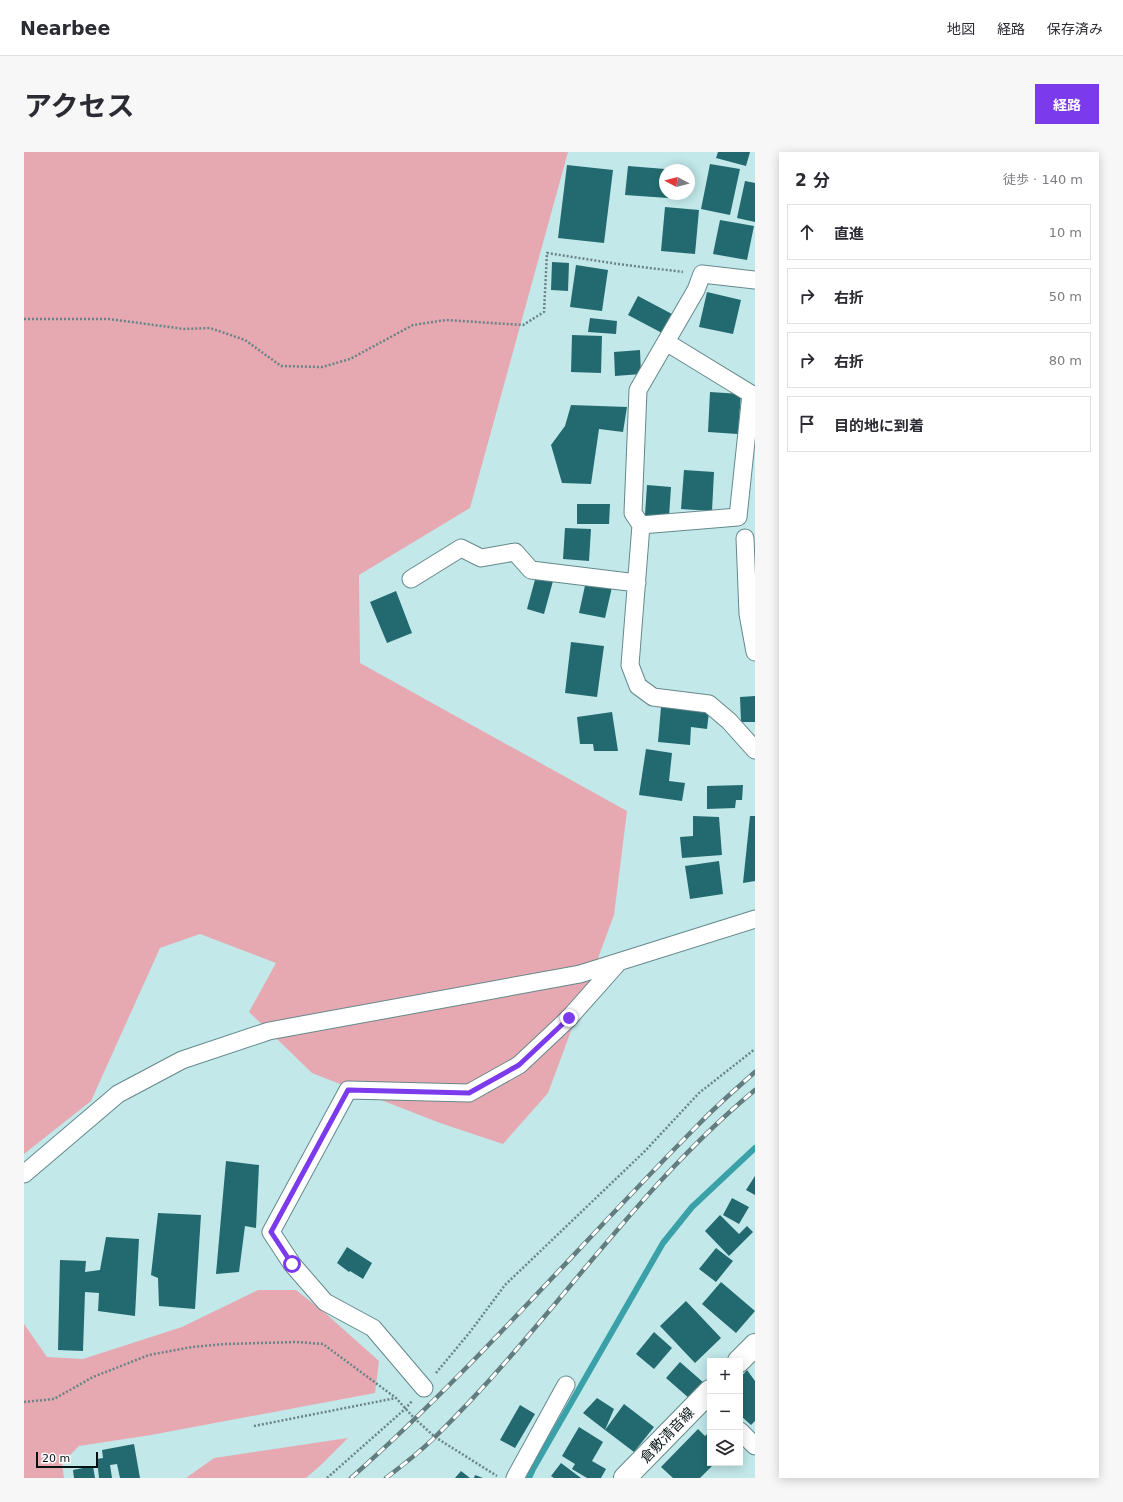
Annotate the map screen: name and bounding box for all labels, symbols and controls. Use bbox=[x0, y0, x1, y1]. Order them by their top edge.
text: Nearbee bbox=[20, 17, 110, 39]
text: 地図 bbox=[947, 21, 975, 37]
text: 経路 bbox=[997, 21, 1025, 37]
text: 保存済み bbox=[1047, 21, 1103, 37]
button: 経路 bbox=[1035, 84, 1099, 124]
text: アクセス bbox=[24, 90, 135, 123]
north arrow bbox=[659, 164, 695, 200]
text: 2 分 bbox=[795, 170, 830, 190]
text: 徒歩 · 140 m bbox=[1003, 172, 1083, 187]
icon: ahead bbox=[796, 221, 818, 243]
text: 直進 bbox=[834, 225, 864, 243]
text: 10 m bbox=[1049, 225, 1082, 240]
icon: right bbox=[796, 285, 818, 307]
text: 右折 bbox=[834, 289, 864, 307]
text: 50 m bbox=[1049, 289, 1082, 304]
icon: right bbox=[796, 349, 818, 371]
text: 右折 bbox=[834, 353, 864, 371]
text: 80 m bbox=[1049, 353, 1082, 368]
icon: arrive bbox=[796, 413, 818, 435]
text: 目的地に到着 bbox=[834, 417, 924, 435]
route end bbox=[560, 1009, 578, 1027]
route start bbox=[283, 1255, 301, 1273]
map controls bbox=[707, 1358, 743, 1466]
button: + bbox=[707, 1358, 743, 1394]
button: − bbox=[707, 1394, 743, 1430]
street label: 倉敷清音線 bbox=[637, 1404, 697, 1466]
button: layers bbox=[707, 1430, 743, 1466]
scale bar bbox=[36, 1450, 98, 1469]
text: 20 m bbox=[42, 1452, 70, 1465]

